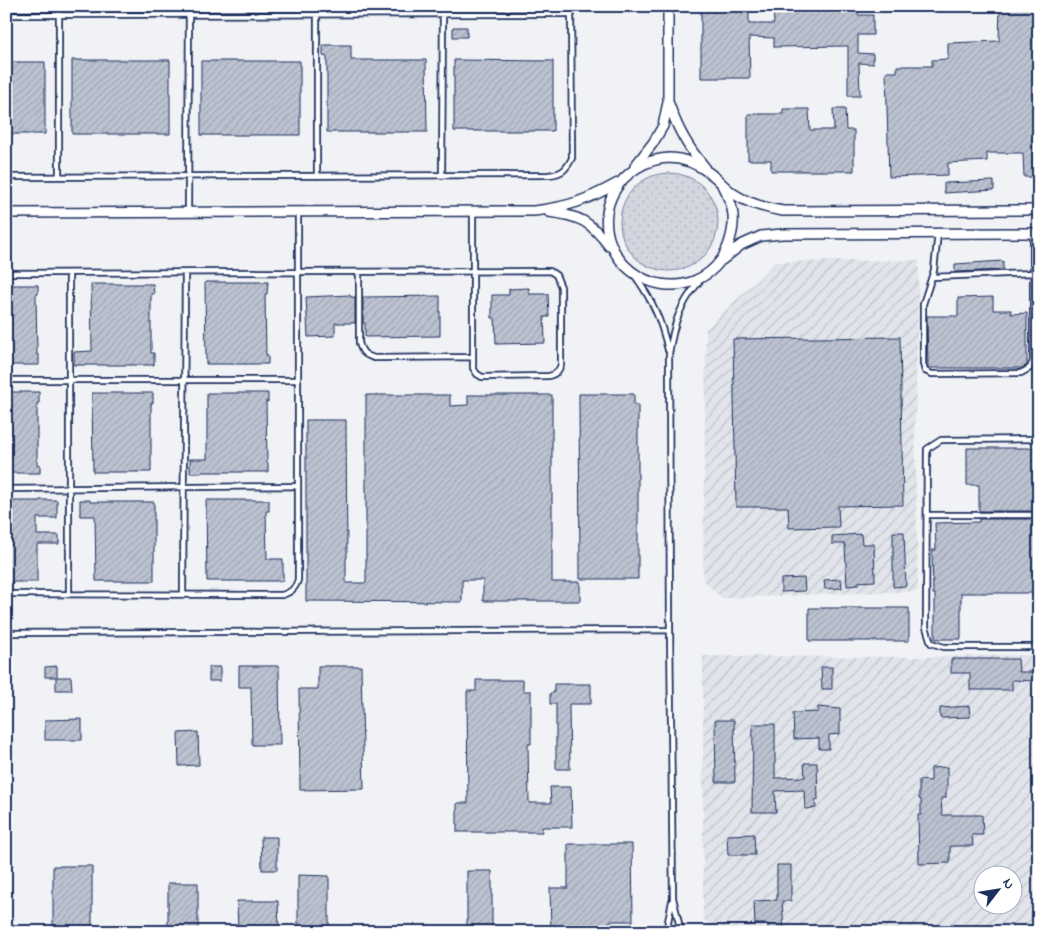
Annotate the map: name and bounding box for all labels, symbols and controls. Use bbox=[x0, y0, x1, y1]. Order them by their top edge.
north arrow bbox=[972, 866, 1022, 916]
text: N bbox=[996, 875, 1019, 894]

